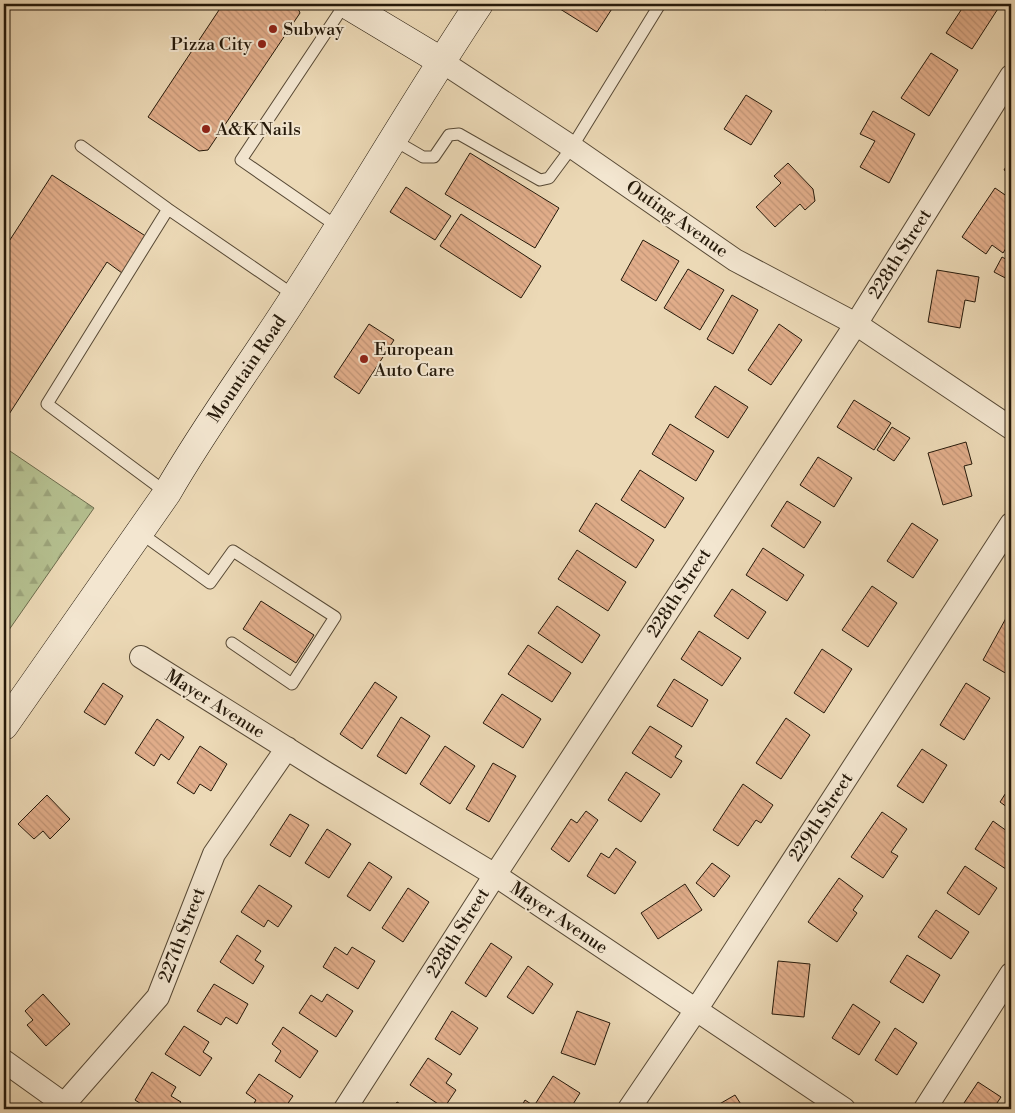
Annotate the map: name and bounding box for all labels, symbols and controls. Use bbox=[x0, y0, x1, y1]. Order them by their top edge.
place label: Subway bbox=[283, 18, 344, 41]
marker: Subway bbox=[267, 23, 279, 35]
place label: Pizza City bbox=[170, 33, 252, 56]
marker: Pizza City bbox=[256, 38, 268, 50]
place label: A&K Nails bbox=[215, 118, 301, 141]
marker: A&K Nails bbox=[200, 123, 212, 135]
street label: Outing Avenue bbox=[621, 175, 733, 263]
street label: 228th Street bbox=[863, 204, 937, 303]
street label: Mountain Road bbox=[203, 310, 292, 427]
place label: European Auto Care bbox=[373, 338, 455, 382]
marker: European Auto Care bbox=[358, 353, 370, 365]
street label: 228th Street bbox=[642, 544, 717, 642]
street label: Mayer Avenue bbox=[161, 664, 269, 744]
street label: 229th Street bbox=[784, 768, 859, 866]
street label: Mayer Avenue bbox=[506, 877, 612, 959]
street label: 228th Street bbox=[421, 883, 495, 982]
street label: 227th Street bbox=[153, 884, 211, 986]

